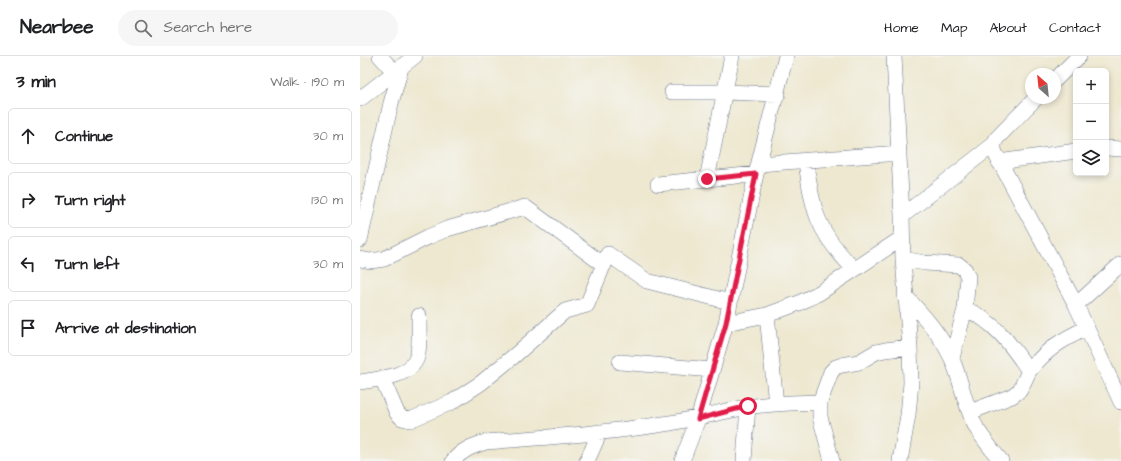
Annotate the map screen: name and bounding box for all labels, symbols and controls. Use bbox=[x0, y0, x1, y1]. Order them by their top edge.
search box bbox=[118, 10, 398, 46]
text: Nearbee bbox=[20, 14, 94, 41]
icon: search bbox=[132, 17, 154, 39]
text: Search here bbox=[164, 17, 252, 38]
text: Home bbox=[884, 18, 919, 38]
text: Map bbox=[941, 18, 967, 38]
text: About bbox=[989, 18, 1027, 38]
text: Contact bbox=[1049, 18, 1101, 38]
north arrow bbox=[1025, 68, 1061, 104]
map controls bbox=[1073, 68, 1109, 176]
button: + bbox=[1073, 68, 1109, 104]
text: 3 min bbox=[16, 70, 56, 94]
text: Walk · 190 m bbox=[270, 73, 344, 91]
button: − bbox=[1073, 104, 1109, 140]
icon: ahead bbox=[17, 125, 39, 147]
text: Continue bbox=[55, 126, 113, 147]
text: 30 m bbox=[313, 127, 343, 145]
button: layers bbox=[1073, 140, 1109, 176]
route end bbox=[698, 170, 716, 188]
icon: right bbox=[17, 189, 39, 211]
text: Turn right bbox=[55, 190, 126, 211]
text: 130 m bbox=[311, 191, 343, 209]
icon: left bbox=[17, 253, 39, 275]
text: Turn left bbox=[55, 254, 119, 275]
text: 30 m bbox=[313, 255, 343, 273]
icon: arrive bbox=[17, 317, 39, 339]
text: Arrive at destination bbox=[55, 318, 196, 339]
route start bbox=[739, 397, 757, 415]

